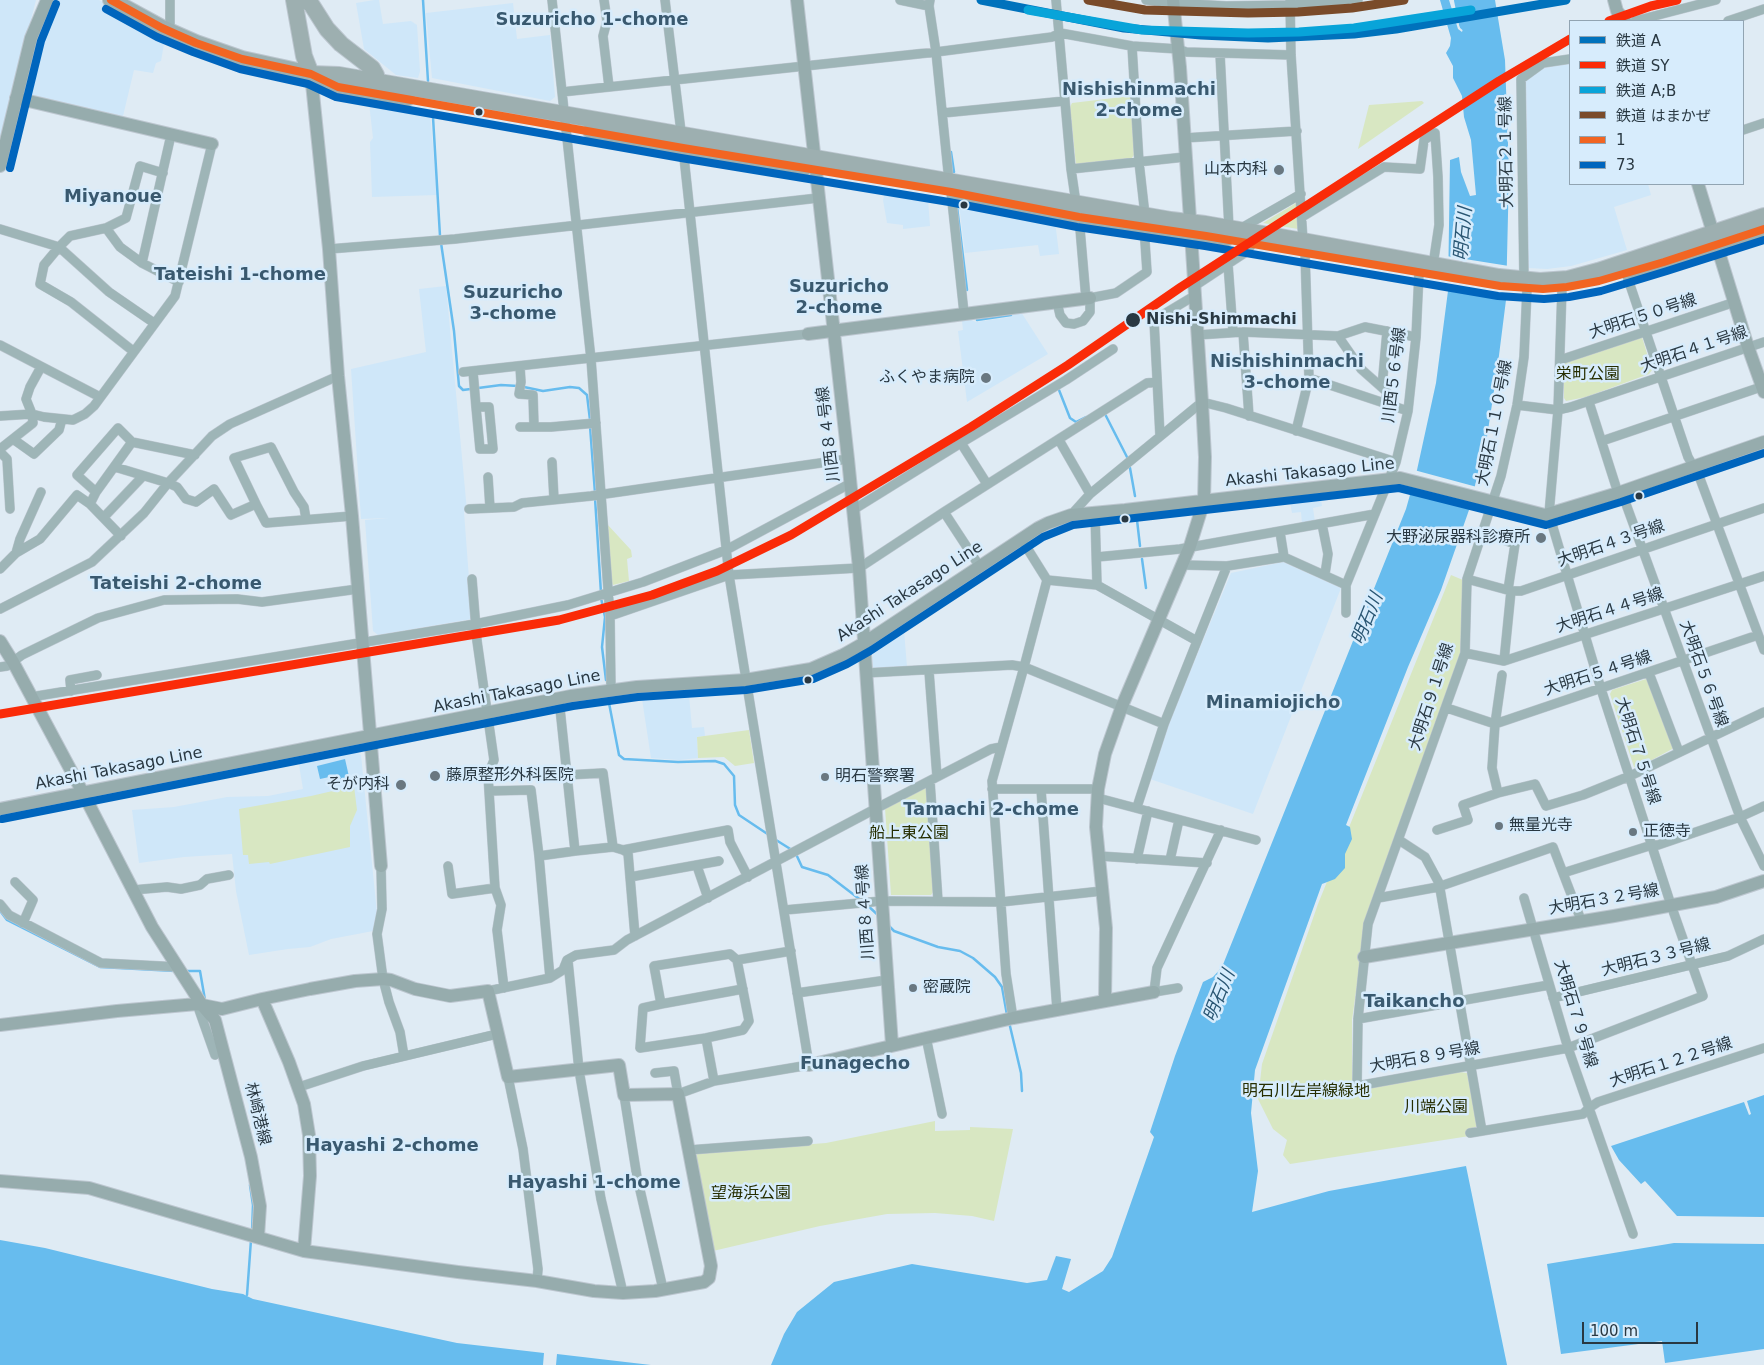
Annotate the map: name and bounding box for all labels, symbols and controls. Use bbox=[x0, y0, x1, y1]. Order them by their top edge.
district label: Suzuricho 1-chome bbox=[495, 9, 689, 31]
legend bbox=[1569, 20, 1744, 185]
text: 鉄道 A bbox=[1616, 32, 1661, 50]
text: 鉄道 SY bbox=[1616, 57, 1669, 75]
district label: Nishishinmachi 2-chome bbox=[1062, 79, 1216, 122]
text: 鉄道 A;B bbox=[1616, 82, 1676, 100]
street label: 大明石２１号線 bbox=[1496, 96, 1518, 208]
unlabelled marker bbox=[474, 107, 484, 117]
text: 鉄道 はまかぜ bbox=[1616, 107, 1711, 125]
text: 1 bbox=[1616, 131, 1626, 149]
text: 73 bbox=[1616, 156, 1635, 174]
place label: 山本内科 bbox=[1204, 160, 1268, 180]
marker: 山本内科 bbox=[1272, 163, 1286, 177]
district label: Miyanoue bbox=[64, 186, 162, 208]
unlabelled marker bbox=[959, 200, 969, 210]
water label: 明石川 bbox=[1451, 206, 1477, 262]
district label: Tateishi 1-chome bbox=[154, 264, 326, 286]
district label: Suzuricho 2-chome bbox=[789, 276, 889, 318]
district label: Suzuricho 3-chome bbox=[463, 282, 563, 324]
street label: 大明石５０号線 bbox=[1587, 291, 1699, 343]
place label: Nishi-Shimmachi bbox=[1146, 310, 1297, 330]
marker: Nishi-Shimmachi bbox=[1124, 311, 1142, 329]
street label: 大明石４１号線 bbox=[1638, 323, 1750, 377]
street label: 川西５６号線 bbox=[1380, 326, 1410, 424]
district label: Nishishinmachi 3-chome bbox=[1210, 351, 1364, 394]
street label: 大明石１１０号線 bbox=[1473, 358, 1517, 488]
park label: 栄町公園 bbox=[1556, 365, 1620, 385]
place label: ふくやま病院 bbox=[879, 368, 975, 388]
marker: ふくやま病院 bbox=[979, 371, 993, 385]
street label: 川西８４号線 bbox=[814, 385, 844, 483]
street label: Akashi Takasago Line bbox=[1224, 455, 1396, 491]
unlabelled marker bbox=[1634, 491, 1644, 501]
unlabelled marker bbox=[1120, 514, 1130, 524]
street label: 大明石４３号線 bbox=[1555, 517, 1667, 571]
place label: 大野泌尿器科診療所 bbox=[1386, 528, 1530, 548]
marker: 大野泌尿器科診療所 bbox=[1534, 531, 1548, 545]
street label: Akashi Takasago Line bbox=[833, 538, 987, 646]
district label: Tateishi 2-chome bbox=[90, 573, 262, 595]
street label: 大明石４４号線 bbox=[1554, 585, 1666, 637]
water label: 明石川 bbox=[1348, 590, 1388, 648]
street label: 大明石５６号線 bbox=[1675, 618, 1731, 730]
street label: 大明石９１号線 bbox=[1406, 641, 1458, 753]
street label: 大明石５４号線 bbox=[1542, 648, 1654, 700]
street label: Akashi Takasago Line bbox=[432, 666, 602, 718]
unlabelled marker bbox=[803, 675, 813, 685]
district label: Minamiojicho bbox=[1206, 692, 1340, 714]
street label: 大明石７５号線 bbox=[1611, 695, 1663, 807]
street label: Akashi Takasago Line bbox=[34, 743, 204, 795]
place label: 藤原整形外科医院 bbox=[446, 766, 574, 786]
place label: 明石警察署 bbox=[835, 767, 915, 787]
marker: 藤原整形外科医院 bbox=[428, 769, 442, 783]
marker: 明石警察署 bbox=[819, 771, 831, 783]
place label: そが内科 bbox=[326, 775, 390, 795]
marker: そが内科 bbox=[394, 778, 408, 792]
district label: Tamachi 2-chome bbox=[903, 799, 1079, 821]
place label: 無量光寺 bbox=[1509, 816, 1573, 836]
marker: 無量光寺 bbox=[1493, 820, 1505, 832]
place label: 正徳寺 bbox=[1643, 822, 1691, 842]
park label: 船上東公園 bbox=[869, 824, 949, 844]
marker: 正徳寺 bbox=[1627, 826, 1639, 838]
street label: 川西８４号線 bbox=[853, 863, 879, 961]
street label: 大明石３２号線 bbox=[1547, 881, 1661, 919]
street label: 大明石３３号線 bbox=[1599, 935, 1713, 981]
street label: 大明石７９号線 bbox=[1549, 958, 1601, 1070]
water label: 明石川 bbox=[1200, 967, 1240, 1025]
place label: 密蔵院 bbox=[923, 978, 971, 998]
marker: 密蔵院 bbox=[907, 982, 919, 994]
district label: Taikancho bbox=[1363, 991, 1465, 1013]
street label: 大明石１２２号線 bbox=[1607, 1034, 1735, 1092]
street label: 大明石８９号線 bbox=[1368, 1039, 1482, 1077]
district label: Funagecho bbox=[800, 1053, 910, 1075]
street label: 林崎港線 bbox=[240, 1081, 274, 1147]
park label: 明石川左岸線緑地 bbox=[1242, 1082, 1370, 1102]
park label: 川端公園 bbox=[1404, 1098, 1468, 1118]
district label: Hayashi 2-chome bbox=[305, 1135, 479, 1157]
district label: Hayashi 1-chome bbox=[507, 1172, 681, 1194]
park label: 望海浜公園 bbox=[711, 1184, 791, 1204]
scale bar bbox=[1584, 1312, 1700, 1344]
text: 100 m bbox=[1590, 1322, 1638, 1340]

